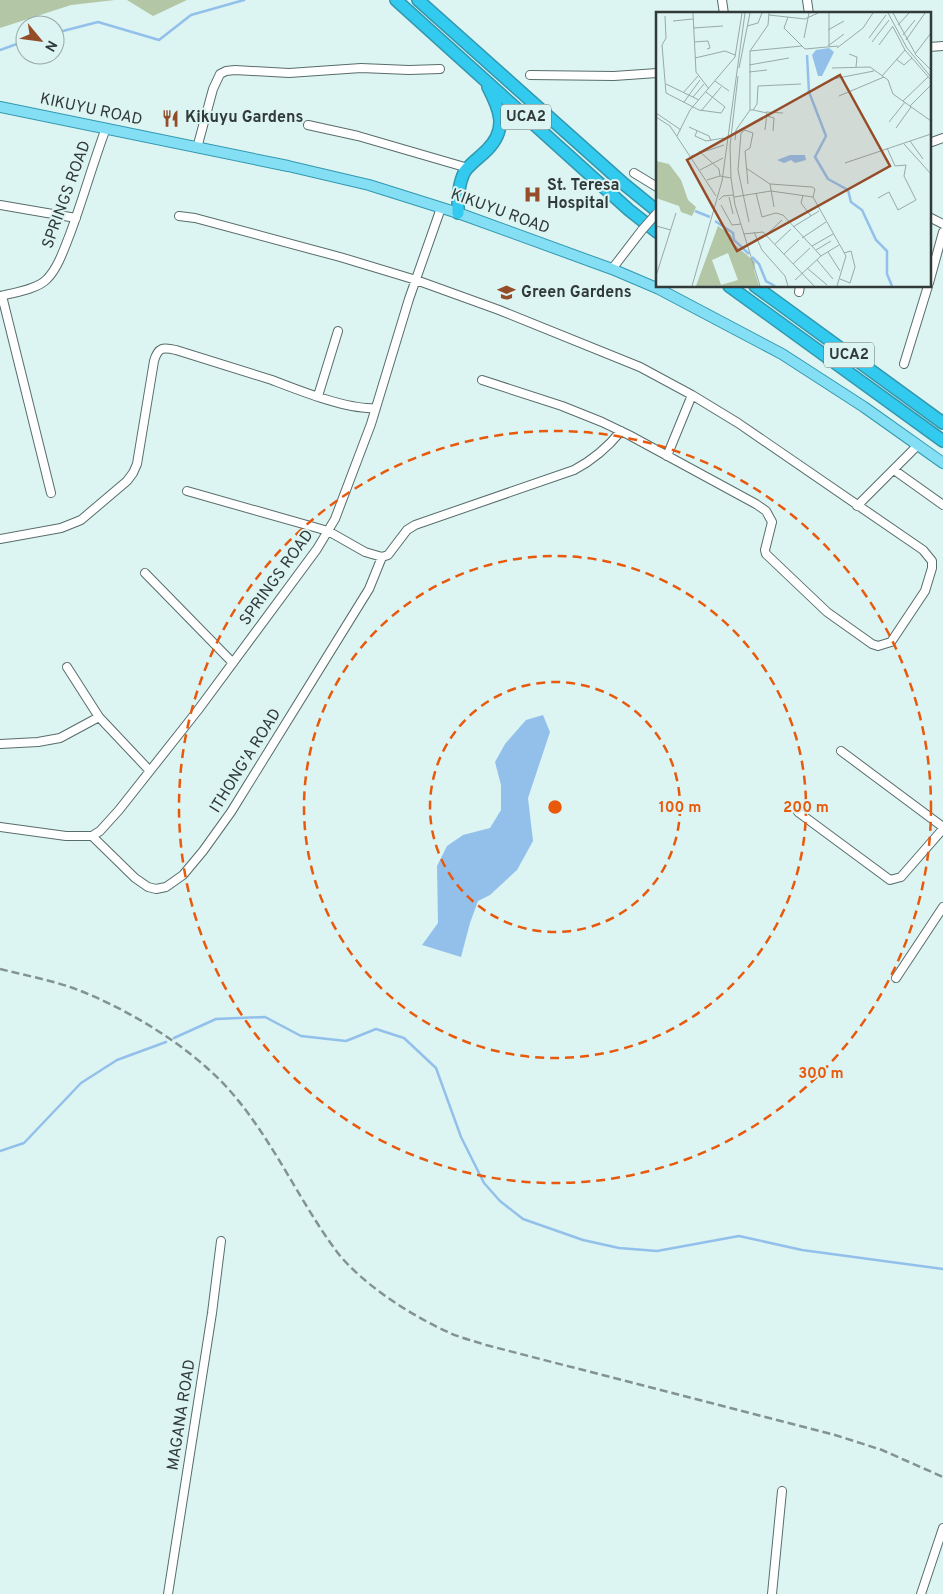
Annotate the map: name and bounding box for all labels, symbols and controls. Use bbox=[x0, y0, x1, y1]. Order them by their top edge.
inset map bbox=[656, 12, 930, 288]
north arrow bbox=[15, 15, 65, 65]
text: N bbox=[40, 37, 60, 54]
street label: KIKUYU ROAD bbox=[38, 89, 144, 131]
road number: UCA2 bbox=[501, 104, 551, 130]
restaurant icon: Kikuyu Gardens bbox=[161, 108, 181, 128]
place label: Kikuyu Gardens bbox=[185, 108, 303, 128]
street label: SPRINGS ROAD bbox=[38, 138, 96, 252]
place label: St. Teresa Hospital bbox=[547, 176, 619, 214]
street label: KIKUYU ROAD bbox=[448, 185, 552, 239]
hospital icon: St. Teresa Hospital bbox=[523, 185, 543, 205]
school or university icon: Green Gardens bbox=[497, 283, 517, 303]
place label: Green Gardens bbox=[521, 283, 632, 303]
road number: UCA2 bbox=[824, 342, 874, 368]
street label: SPRINGS ROAD bbox=[236, 526, 318, 630]
street label: ITHONG'A ROAD bbox=[206, 705, 286, 817]
centre of rings bbox=[546, 798, 564, 816]
text: 100 m bbox=[659, 799, 701, 818]
text: 200 m bbox=[783, 799, 829, 818]
text: 300 m bbox=[798, 1065, 844, 1084]
street label: MAGANA ROAD bbox=[163, 1358, 201, 1472]

